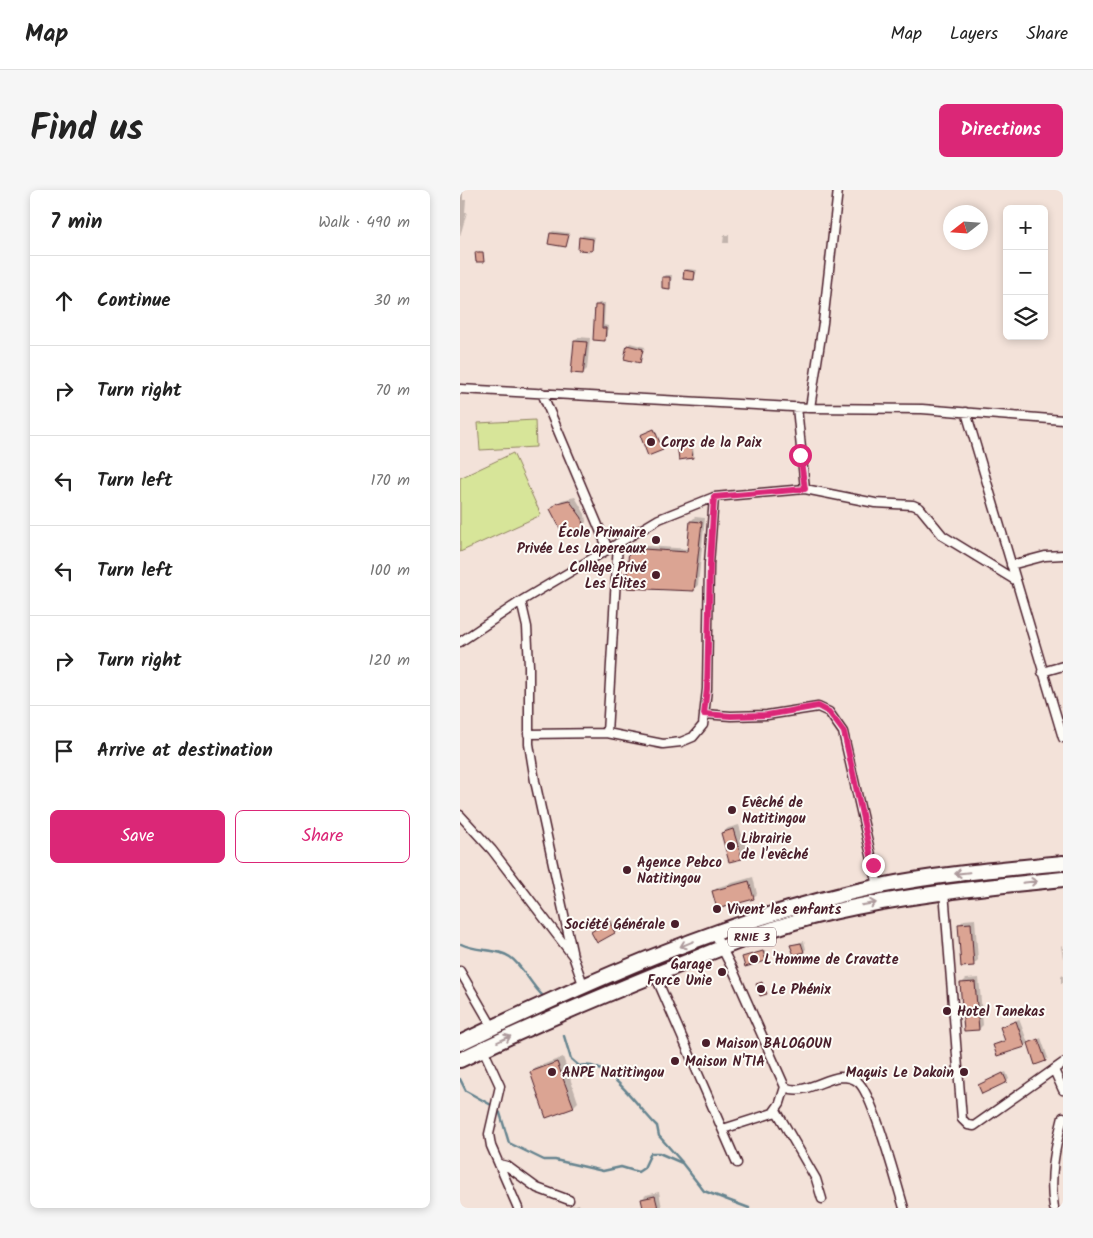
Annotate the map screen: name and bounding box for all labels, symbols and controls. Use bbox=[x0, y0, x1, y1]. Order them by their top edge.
text: Map bbox=[25, 15, 68, 54]
text: Map bbox=[891, 20, 922, 49]
text: Layers bbox=[950, 20, 998, 49]
text: Share bbox=[1026, 20, 1068, 49]
text: Find us bbox=[30, 102, 143, 158]
button: Directions bbox=[939, 104, 1063, 157]
north arrow bbox=[943, 205, 988, 250]
map controls bbox=[1003, 205, 1048, 340]
button: + bbox=[1003, 205, 1048, 250]
text: 7 min bbox=[50, 206, 102, 239]
text: Walk · 490 m bbox=[318, 210, 410, 235]
button: − bbox=[1003, 250, 1048, 295]
text: Continue bbox=[97, 286, 170, 316]
icon: ahead bbox=[50, 287, 78, 315]
text: 30 m bbox=[374, 288, 410, 313]
button: layers bbox=[1003, 295, 1048, 340]
text: Turn right bbox=[97, 376, 182, 406]
icon: right bbox=[50, 377, 78, 405]
text: 70 m bbox=[375, 378, 410, 403]
place label: Corps de la Paix bbox=[661, 432, 762, 454]
marker: Corps de la Paix bbox=[645, 436, 657, 448]
route start bbox=[789, 444, 812, 467]
text: Turn left bbox=[97, 466, 172, 496]
icon: left bbox=[50, 467, 78, 495]
text: 170 m bbox=[370, 468, 410, 493]
place label: École Primaire Privée Les Lapereaux bbox=[517, 522, 646, 560]
marker: École Primaire Privée Les Lapereaux bbox=[650, 534, 662, 546]
text: Turn left bbox=[97, 556, 172, 586]
icon: left bbox=[50, 557, 78, 585]
place label: Collège Privé Les Élites bbox=[570, 557, 647, 595]
text: 100 m bbox=[370, 558, 410, 583]
marker: Collège Privé Les Élites bbox=[650, 569, 662, 581]
text: Turn right bbox=[97, 646, 182, 676]
icon: right bbox=[50, 647, 78, 675]
text: 120 m bbox=[369, 648, 410, 673]
text: Arrive at destination bbox=[97, 736, 273, 766]
icon: arrive bbox=[50, 737, 78, 765]
place label: Evêché de Natitingou bbox=[742, 792, 806, 830]
marker: Evêché de Natitingou bbox=[726, 804, 738, 816]
button: Save bbox=[50, 810, 225, 863]
button: Share bbox=[235, 810, 410, 863]
place label: Librairie de l'evêché bbox=[741, 828, 808, 866]
marker: Librairie de l'evêché bbox=[725, 840, 737, 852]
place label: Agence Pebco Natitingou bbox=[637, 852, 723, 890]
route end bbox=[862, 854, 885, 877]
marker: Agence Pebco Natitingou bbox=[621, 864, 633, 876]
one-way arrow bbox=[955, 868, 971, 878]
one-way arrow bbox=[1022, 877, 1038, 887]
place label: Vivent les enfants bbox=[727, 899, 842, 921]
one-way arrow bbox=[861, 899, 877, 909]
marker: Vivent les enfants bbox=[711, 903, 723, 915]
place label: Société Générale bbox=[564, 914, 665, 936]
marker: Société Générale bbox=[669, 918, 681, 930]
road number: RNIE 3 bbox=[728, 928, 776, 946]
one-way arrow bbox=[680, 940, 695, 949]
place label: L'Homme de Cravatte bbox=[764, 949, 899, 971]
marker: L'Homme de Cravatte bbox=[748, 953, 760, 965]
place label: Garage Force Unie bbox=[647, 954, 712, 992]
marker: Garage Force Unie bbox=[716, 966, 728, 978]
place label: Le Phénix bbox=[771, 979, 831, 1001]
marker: Le Phénix bbox=[755, 983, 767, 995]
place label: Hotel Tanekas bbox=[957, 1001, 1045, 1023]
marker: Hotel Tanekas bbox=[941, 1005, 953, 1017]
one-way arrow bbox=[496, 1033, 511, 1043]
place label: Maison BALOGOUN bbox=[716, 1033, 832, 1055]
marker: Maison BALOGOUN bbox=[700, 1037, 712, 1049]
place label: Maison N'TIA bbox=[685, 1051, 765, 1073]
marker: Maison N'TIA bbox=[669, 1055, 681, 1067]
place label: ANPE Natitingou bbox=[562, 1062, 664, 1084]
place label: Maquis Le Dakoin bbox=[846, 1062, 954, 1084]
marker: ANPE Natitingou bbox=[546, 1066, 558, 1078]
marker: Maquis Le Dakoin bbox=[958, 1066, 970, 1078]

